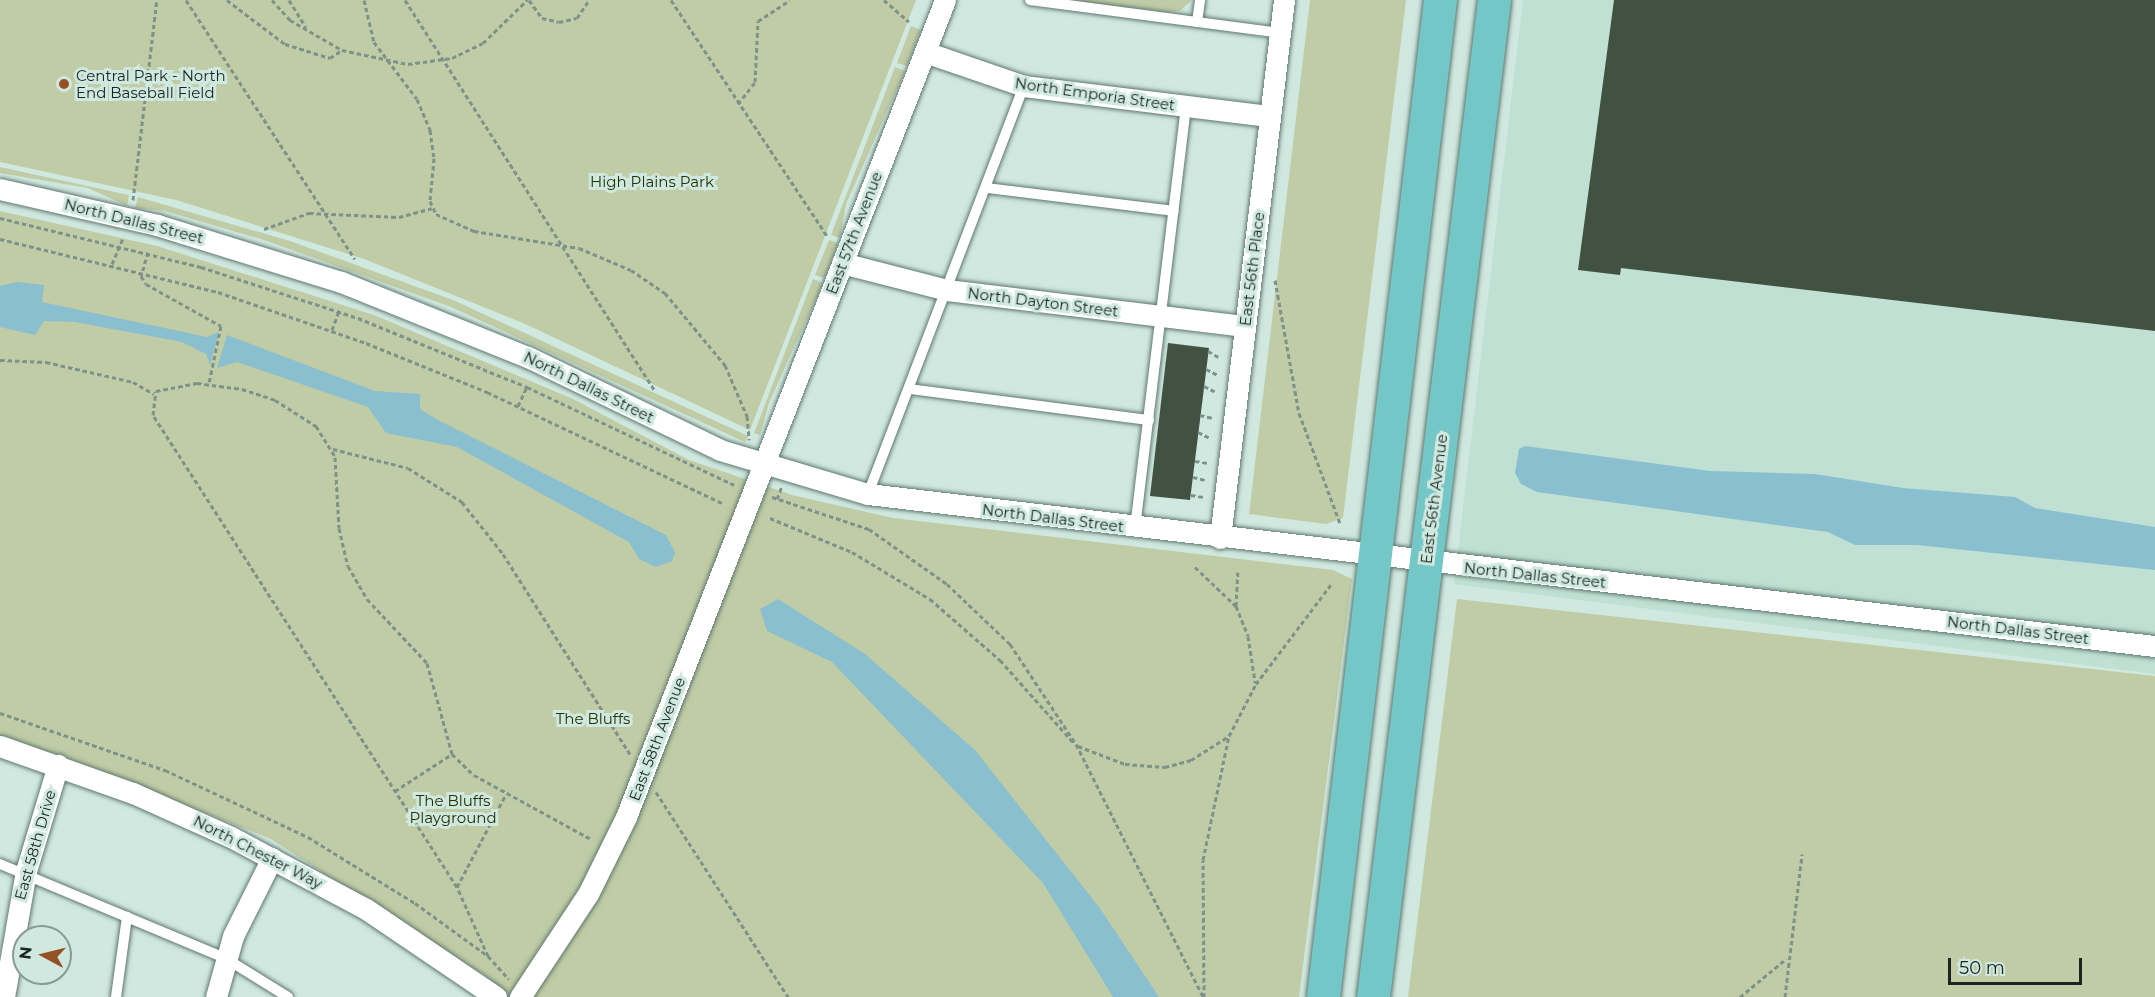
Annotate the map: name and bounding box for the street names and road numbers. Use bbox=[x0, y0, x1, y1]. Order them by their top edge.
street label: North Emporia Street bbox=[1014, 74, 1176, 114]
street label: East 57th Avenue bbox=[822, 169, 886, 297]
street label: North Dallas Street bbox=[63, 195, 205, 247]
street label: East 56th Place bbox=[1236, 211, 1268, 327]
street label: North Dayton Street bbox=[967, 284, 1119, 320]
street label: North Dallas Street bbox=[521, 348, 657, 426]
street label: East 56th Avenue bbox=[1417, 433, 1451, 565]
street label: North Dallas Street bbox=[981, 500, 1125, 536]
street label: North Dallas Street bbox=[1463, 559, 1607, 591]
street label: North Dallas Street bbox=[1946, 612, 2090, 648]
street label: East 58th Avenue bbox=[625, 675, 689, 803]
street label: East 58th Drive bbox=[11, 788, 59, 902]
street label: North Chester Way bbox=[190, 812, 326, 892]

